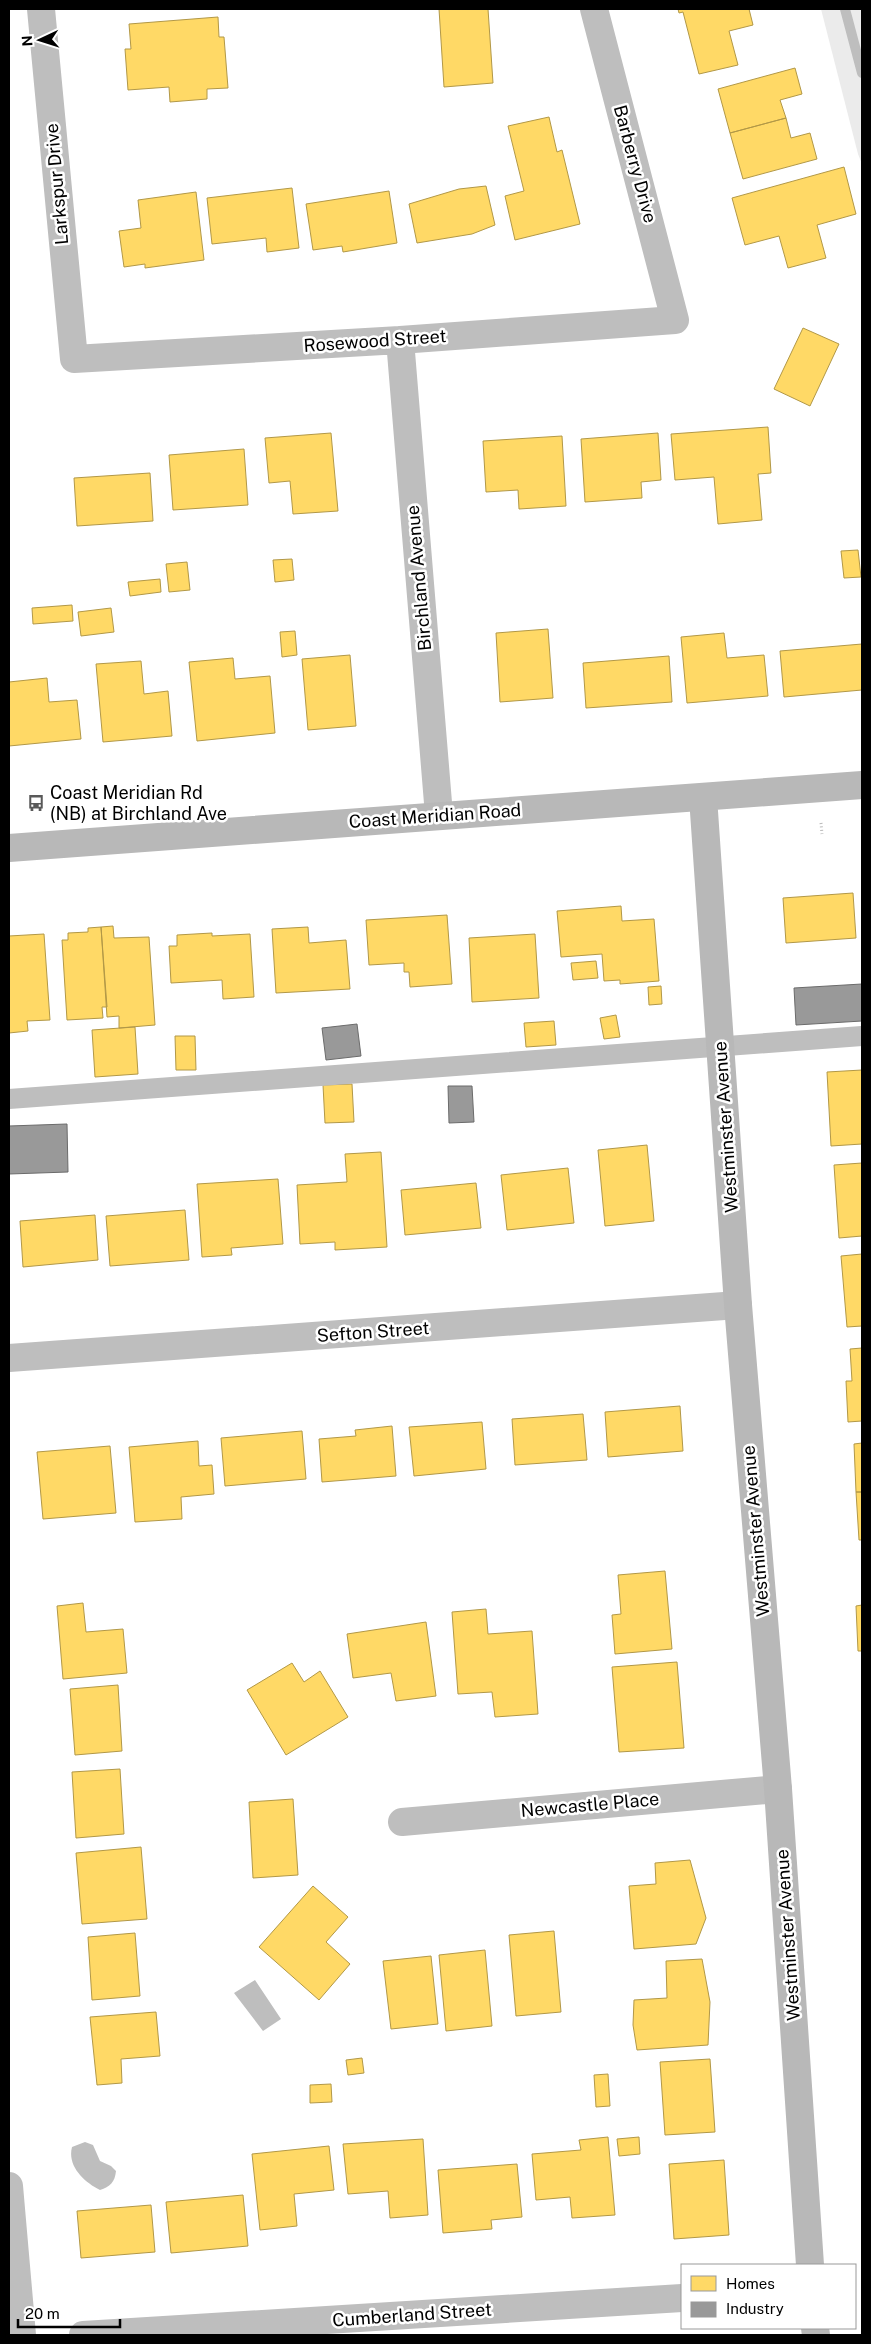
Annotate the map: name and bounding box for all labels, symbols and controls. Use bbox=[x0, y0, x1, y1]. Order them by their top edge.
north arrow bbox=[15, 15, 65, 65]
text: N bbox=[19, 35, 35, 47]
street label: Barberry Drive bbox=[610, 103, 661, 225]
street label: Larkspur Drive bbox=[41, 122, 72, 246]
street label: Rosewood Street bbox=[303, 325, 447, 356]
street label: Birchland Avenue bbox=[402, 504, 435, 652]
place label: Coast Meridian Rd (NB) at Birchland Ave bbox=[50, 782, 227, 824]
bus stop icon: Coast Meridian Rd (NB) at Birchland Ave bbox=[26, 793, 46, 813]
street label: Coast Meridian Road bbox=[348, 799, 522, 832]
street label: Westminster Avenue bbox=[709, 1041, 742, 1214]
street label: Sefton Street bbox=[316, 1317, 430, 1346]
street label: Westminster Avenue bbox=[738, 1444, 773, 1618]
street label: Newcastle Place bbox=[520, 1788, 660, 1821]
street label: Westminster Avenue bbox=[771, 1849, 804, 2022]
legend bbox=[681, 2264, 856, 2329]
text: Homes bbox=[726, 2275, 775, 2292]
scale bar bbox=[18, 2296, 120, 2328]
street label: Cumberland Street bbox=[331, 2298, 492, 2331]
text: Industry bbox=[726, 2300, 784, 2317]
text: 20 m bbox=[25, 2305, 60, 2322]

